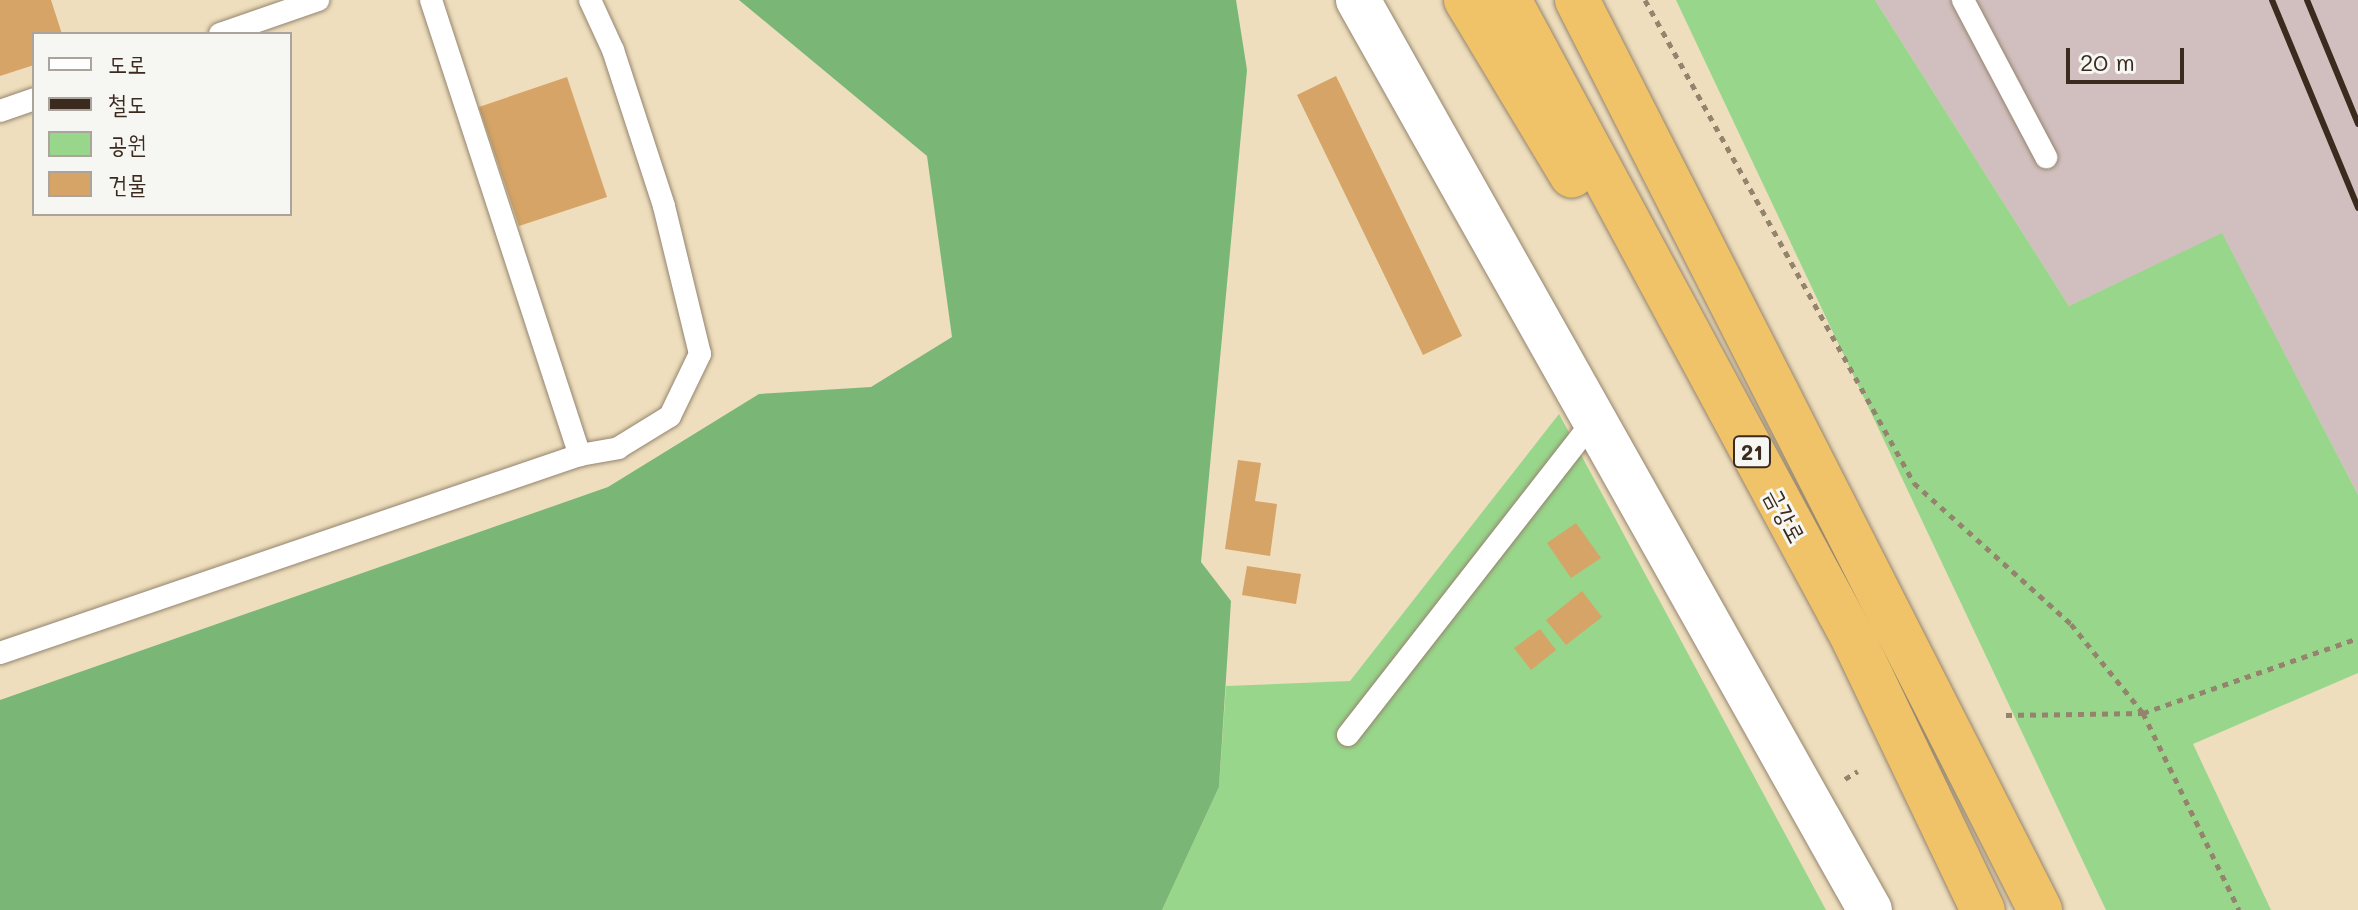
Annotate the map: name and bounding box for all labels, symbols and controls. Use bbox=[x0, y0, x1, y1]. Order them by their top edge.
legend bbox=[32, 32, 292, 216]
scale bar bbox=[2070, 32, 2188, 82]
text: 20 m bbox=[2080, 46, 2135, 77]
text: 도로 bbox=[108, 48, 147, 79]
text: 철도 bbox=[108, 88, 147, 119]
text: 공원 bbox=[108, 128, 147, 159]
text: 건물 bbox=[108, 168, 147, 199]
road number: 21 bbox=[1732, 434, 1772, 470]
street label: 금강로 bbox=[1760, 483, 1812, 547]

